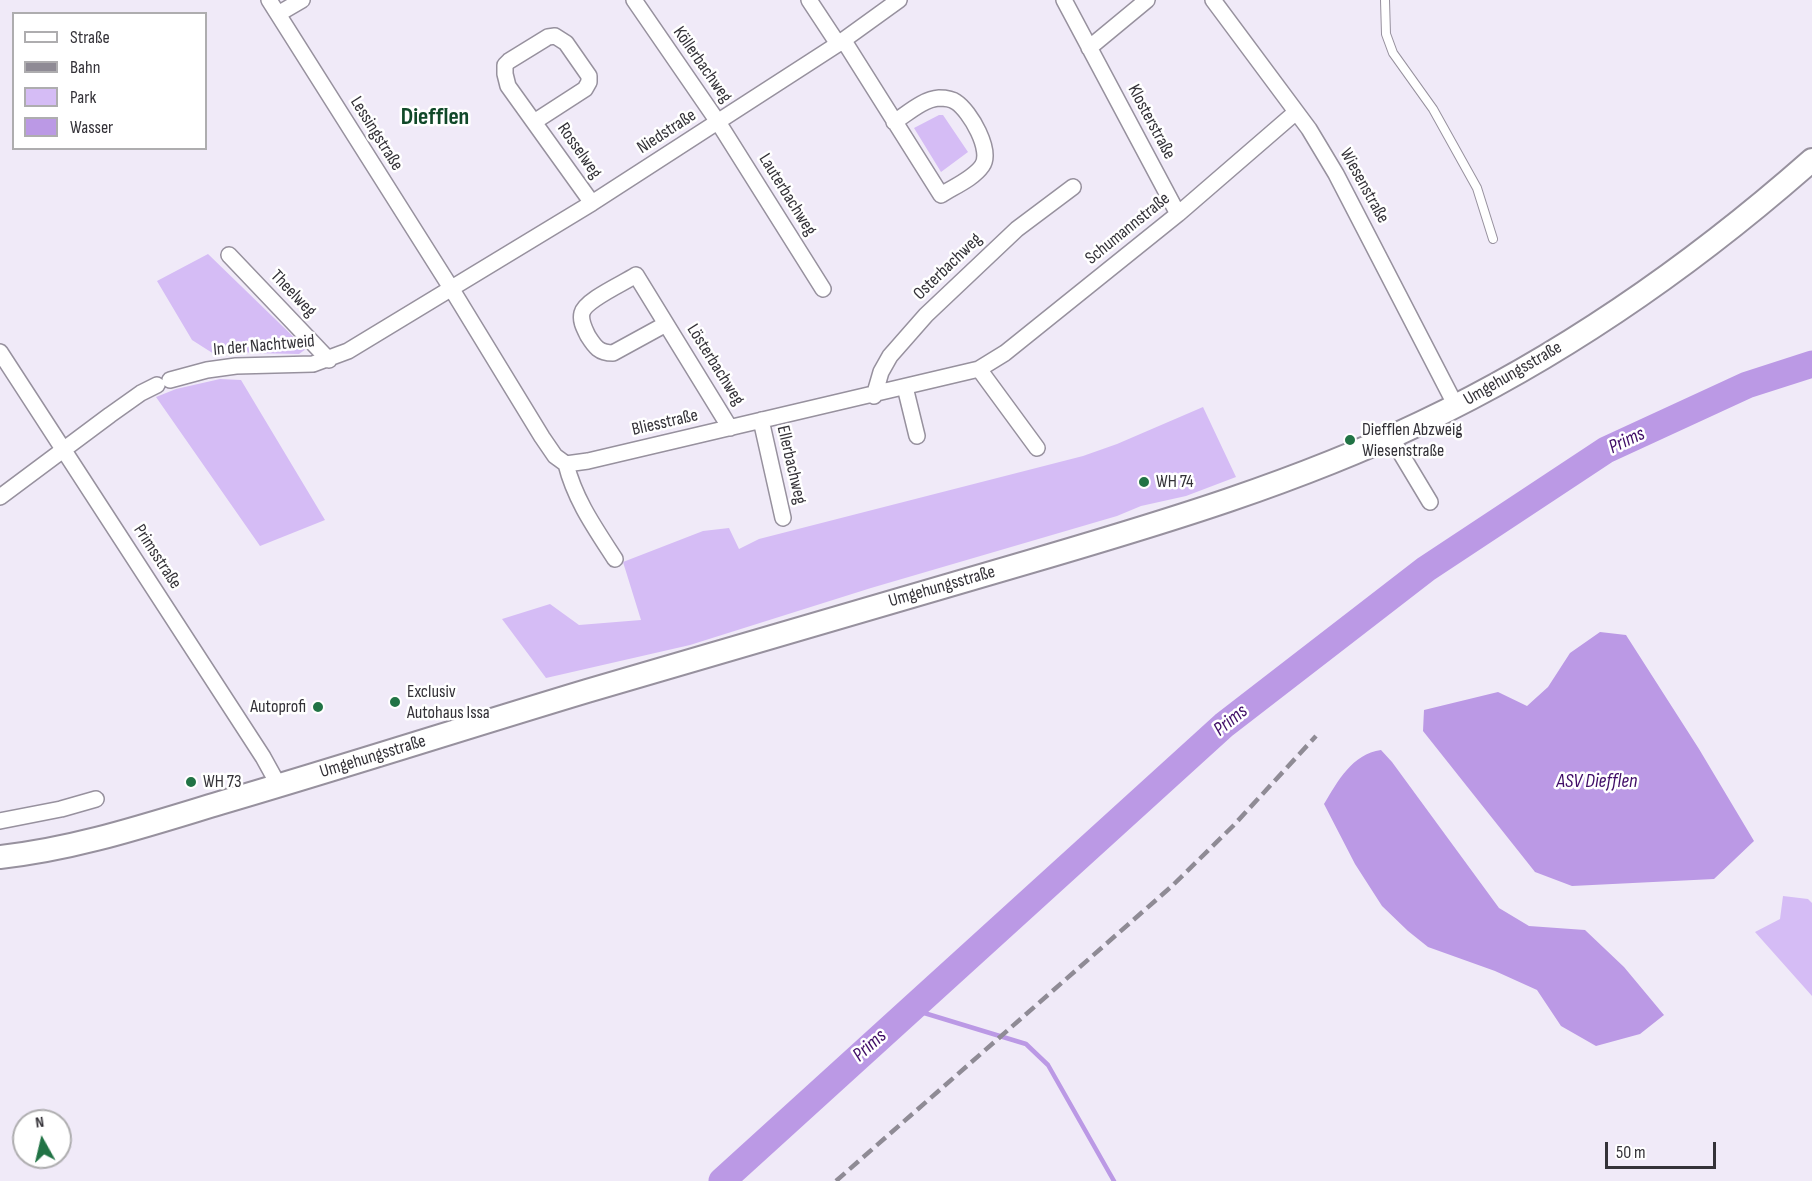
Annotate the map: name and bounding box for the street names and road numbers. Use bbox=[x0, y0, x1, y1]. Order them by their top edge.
street label: Köllerbachweg bbox=[668, 23, 736, 107]
street label: Klosterstraße bbox=[1122, 81, 1180, 163]
street label: Lessingstraße bbox=[345, 93, 407, 175]
street label: Niedstraße bbox=[634, 105, 700, 159]
street label: Rosselweg bbox=[552, 119, 606, 183]
street label: Wiesenstraße bbox=[1335, 145, 1393, 227]
street label: Lauterbachweg bbox=[753, 150, 821, 240]
street label: Schumannstraße bbox=[1081, 188, 1175, 270]
street label: Osterbachweg bbox=[909, 229, 987, 305]
street label: Theelweg bbox=[265, 266, 321, 322]
street label: Lösterbachweg bbox=[681, 320, 749, 410]
street label: In der Nachtweid bbox=[212, 331, 316, 361]
street label: Umgehungsstraße bbox=[1460, 337, 1566, 411]
street label: Bliesstraße bbox=[630, 405, 700, 441]
street label: Ellerbachweg bbox=[771, 423, 811, 507]
street label: Primsstraße bbox=[128, 521, 186, 593]
street label: Umgehungsstraße bbox=[886, 561, 998, 613]
street label: Umgehungsstraße bbox=[317, 731, 429, 783]

